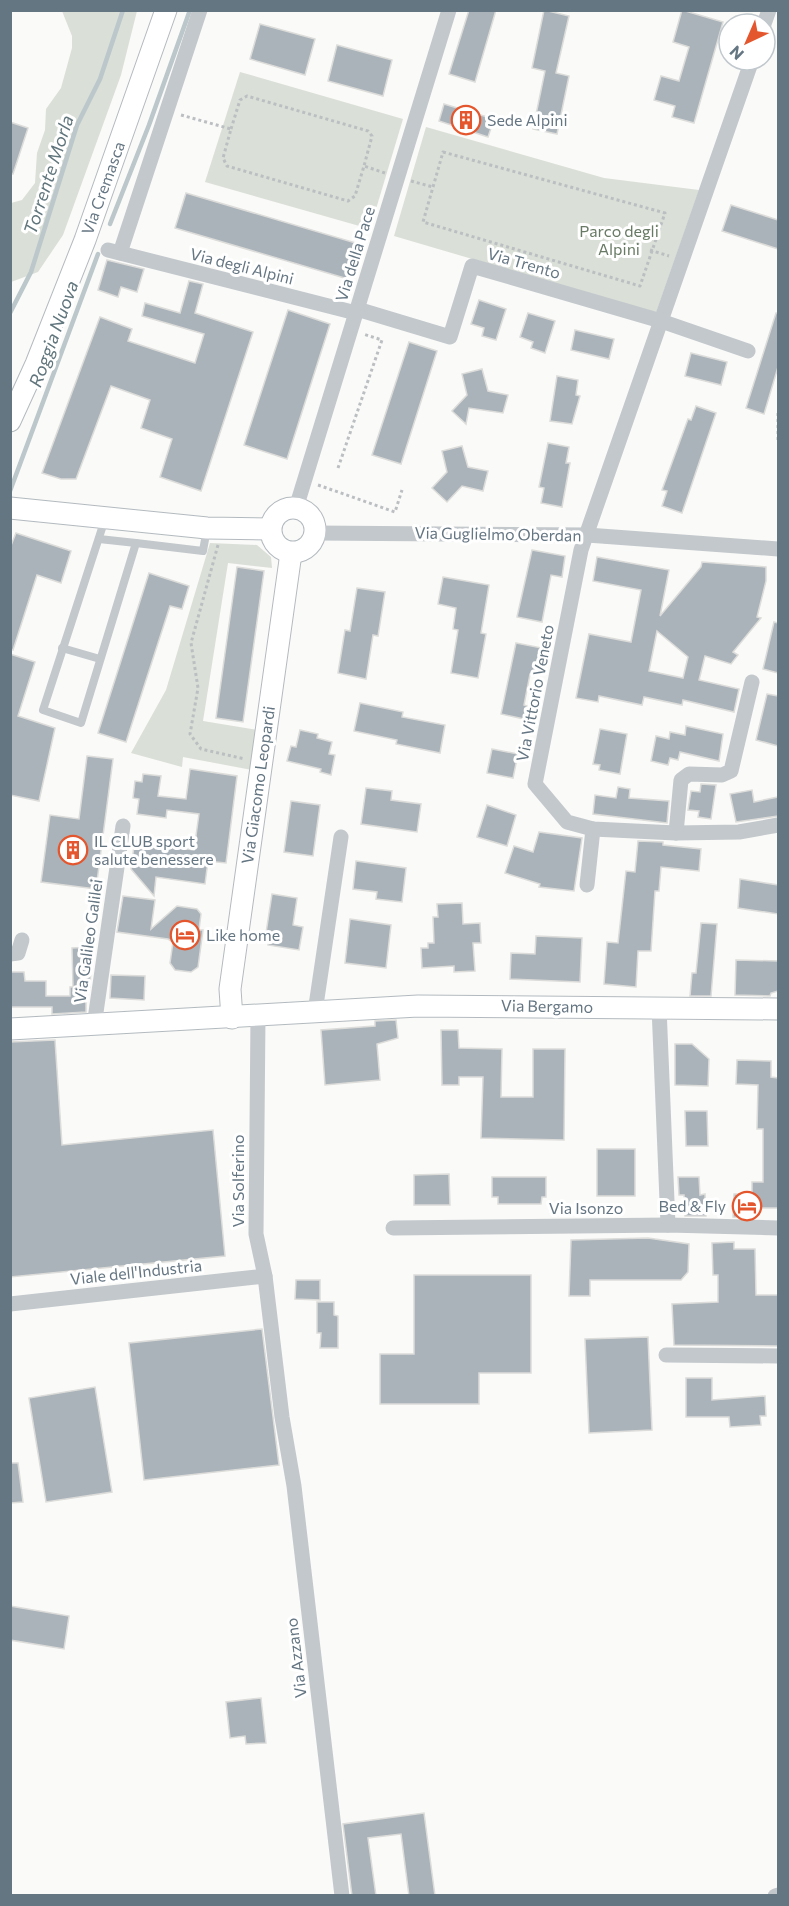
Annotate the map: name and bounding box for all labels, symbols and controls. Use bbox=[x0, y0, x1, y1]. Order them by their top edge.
north arrow bbox=[717, 12, 777, 72]
text: N bbox=[725, 42, 747, 64]
building icon: Sede Alpini bbox=[450, 104, 482, 136]
place label: Sede Alpini bbox=[487, 110, 568, 129]
water label: Torrente Morla bbox=[18, 112, 78, 237]
street label: Via Cremasca bbox=[77, 139, 128, 237]
street label: Via della Pace bbox=[331, 204, 378, 304]
park label: Parco degli Alpini bbox=[579, 221, 659, 258]
street label: Via degli Alpini bbox=[188, 243, 296, 288]
street label: Via Trento bbox=[485, 243, 563, 282]
water label: Roggia Nuova bbox=[24, 278, 82, 390]
street label: Via Guglielmo Oberdan bbox=[414, 523, 582, 544]
street label: Via Vittorio Veneto bbox=[512, 623, 557, 763]
street label: Via Giacomo Leopardi bbox=[237, 705, 278, 865]
place label: IL CLUB sport salute benessere bbox=[94, 831, 214, 868]
building icon: IL CLUB sport salute benessere bbox=[57, 834, 89, 866]
street label: Via Galileo Galilei bbox=[69, 878, 106, 1004]
hotel icon: Like home bbox=[169, 919, 201, 951]
place label: Like home bbox=[206, 925, 280, 944]
street label: Via Bergamo bbox=[501, 995, 593, 1016]
street label: Via Solferino bbox=[228, 1134, 247, 1228]
hotel icon: Bed & Fly bbox=[731, 1190, 763, 1222]
place label: Bed & Fly bbox=[659, 1196, 726, 1215]
street label: Via Isonzo bbox=[549, 1198, 623, 1217]
street label: Viale dell'Industria bbox=[69, 1255, 203, 1288]
street label: Via Azzano bbox=[281, 1617, 310, 1699]

